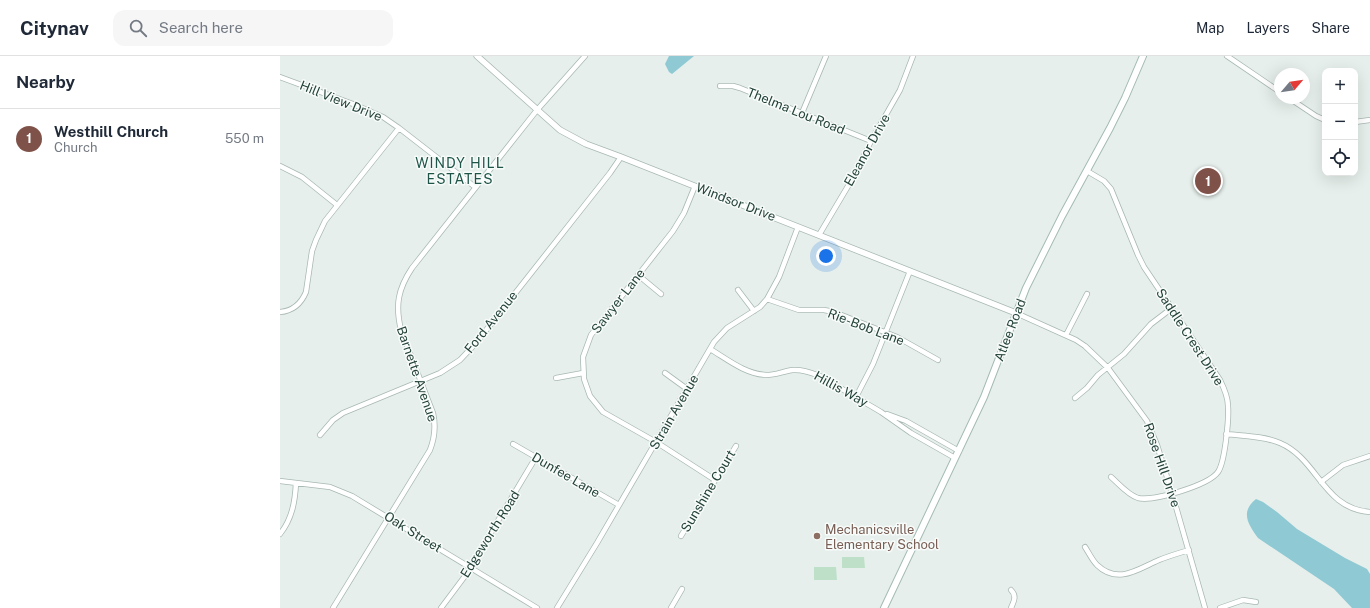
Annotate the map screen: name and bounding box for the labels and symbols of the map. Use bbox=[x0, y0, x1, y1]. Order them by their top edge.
north arrow bbox=[1274, 68, 1310, 104]
street label: Hill View Drive bbox=[298, 78, 384, 124]
street label: Thelma Lou Road bbox=[745, 85, 847, 137]
street label: Eleanor Drive bbox=[841, 111, 893, 189]
district label: WINDY HILL ESTATES bbox=[415, 155, 505, 187]
pin: 1 bbox=[1195, 166, 1221, 196]
street label: Windsor Drive bbox=[694, 180, 778, 224]
your location bbox=[816, 246, 836, 266]
street label: Sawyer Lane bbox=[588, 266, 648, 336]
street label: Saddle Crest Drive bbox=[1153, 286, 1227, 388]
street label: Ford Avenue bbox=[461, 288, 521, 356]
street label: Atlee Road bbox=[991, 297, 1029, 363]
street label: Rie-Bob Lane bbox=[826, 306, 906, 348]
street label: Barnette Avenue bbox=[394, 324, 440, 424]
street label: Hillis Way bbox=[811, 368, 871, 410]
street label: Strain Avenue bbox=[646, 372, 702, 452]
street label: Rose Hill Drive bbox=[1141, 421, 1183, 509]
street label: Sunshine Court bbox=[678, 447, 738, 535]
street label: Dunfee Lane bbox=[529, 449, 603, 501]
street label: Edgeworth Road bbox=[457, 488, 523, 580]
street label: Oak Street bbox=[381, 508, 445, 556]
place label: Mechanicsville Elementary School bbox=[825, 522, 939, 552]
marker: Mechanicsville Elementary School bbox=[812, 531, 822, 541]

